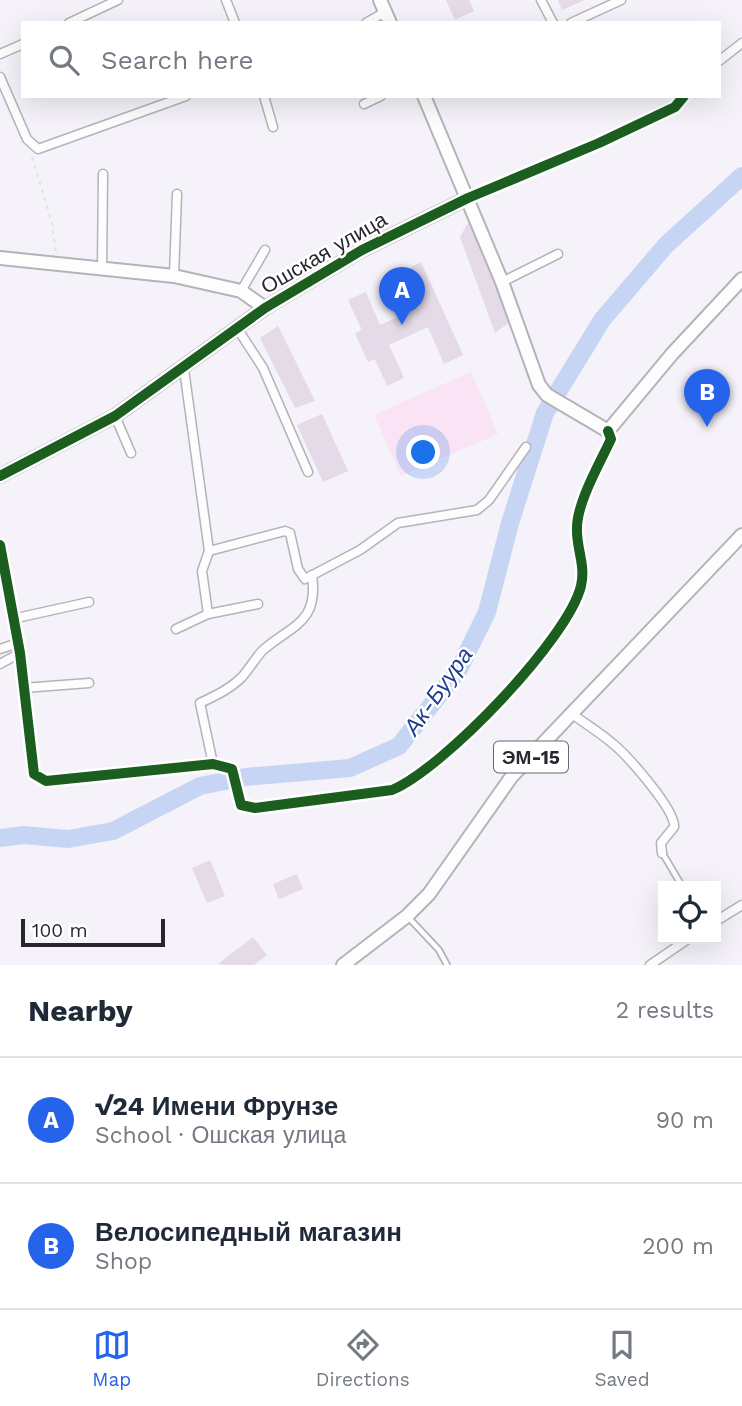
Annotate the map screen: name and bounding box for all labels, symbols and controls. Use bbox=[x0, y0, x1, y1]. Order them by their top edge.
search box bbox=[21, 21, 721, 98]
icon: search bbox=[45, 41, 83, 79]
text: Search here bbox=[101, 45, 253, 75]
street label: Ошская улица bbox=[256, 206, 391, 299]
pin: A bbox=[379, 267, 425, 325]
pin: B bbox=[684, 369, 730, 427]
your location bbox=[406, 435, 440, 469]
water label: Ак-Буура bbox=[397, 642, 478, 742]
road number: ЭМ-15 bbox=[494, 742, 568, 772]
map controls bbox=[658, 881, 721, 944]
button: locate bbox=[658, 881, 721, 944]
scale bar bbox=[21, 916, 164, 948]
text: 100 m bbox=[32, 919, 88, 942]
text: Nearby bbox=[28, 993, 133, 1028]
text: 2 results bbox=[616, 997, 714, 1024]
text: √24 Имени Фрунзе bbox=[95, 1091, 338, 1121]
text: A bbox=[43, 1107, 59, 1134]
text: 90 m bbox=[656, 1107, 714, 1134]
text: School · Ошская улица bbox=[95, 1122, 346, 1149]
text: Велосипедный магазин bbox=[95, 1217, 402, 1247]
text: B bbox=[43, 1233, 59, 1260]
text: 200 m bbox=[642, 1233, 714, 1260]
text: Shop bbox=[95, 1248, 152, 1275]
tab: Map bbox=[92, 1326, 131, 1391]
tab: Directions bbox=[316, 1326, 410, 1391]
tab: Saved bbox=[594, 1326, 650, 1391]

